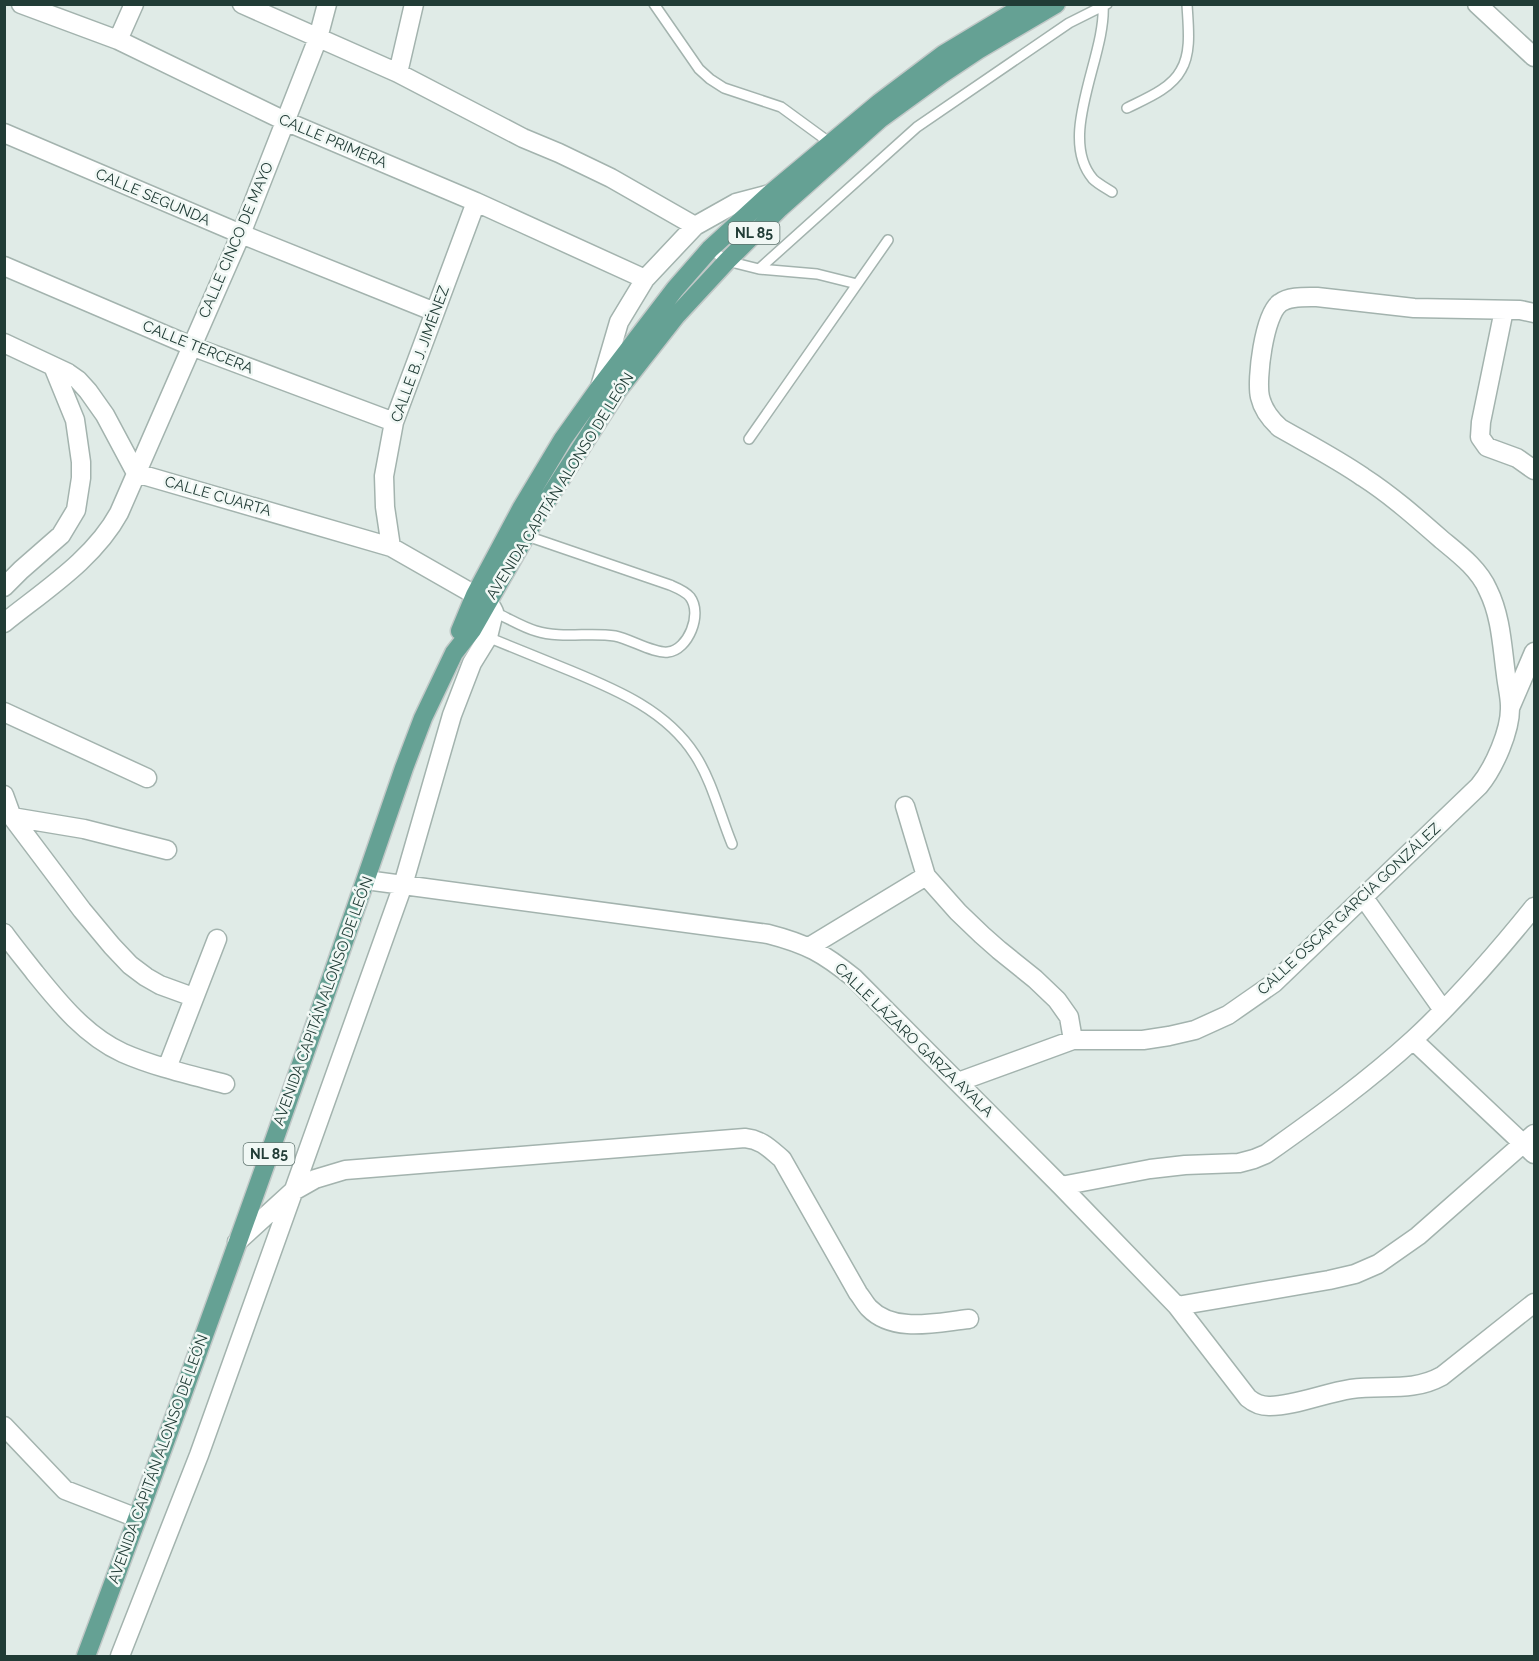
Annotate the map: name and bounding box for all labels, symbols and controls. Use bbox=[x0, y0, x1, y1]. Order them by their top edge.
street label: CALLE PRIMERA bbox=[276, 110, 390, 172]
street label: CALLE CINCO DE MAYO bbox=[195, 159, 277, 321]
street label: CALLE SEGUNDA bbox=[93, 165, 213, 229]
road number: NL 85 bbox=[728, 222, 780, 244]
street label: CALLE B. J. JIMÉNEZ bbox=[387, 283, 453, 425]
street label: CALLE TERCERA bbox=[140, 317, 256, 377]
street label: AVENIDA CAPITÁN ALONSO DE LEÓN bbox=[482, 369, 638, 603]
street label: CALLE CUARTA bbox=[163, 472, 273, 520]
street label: CALLE OSCAR GARCÍA GONZÁLEZ bbox=[1254, 819, 1444, 999]
street label: AVENIDA CAPITÁN ALONSO DE LEÓN bbox=[269, 874, 377, 1128]
street label: CALLE LÁZARO GARZA AYALA bbox=[831, 959, 997, 1121]
road number: NL 85 bbox=[244, 1143, 294, 1165]
street label: AVENIDA CAPITÁN ALONSO DE LEÓN bbox=[104, 1332, 212, 1586]

